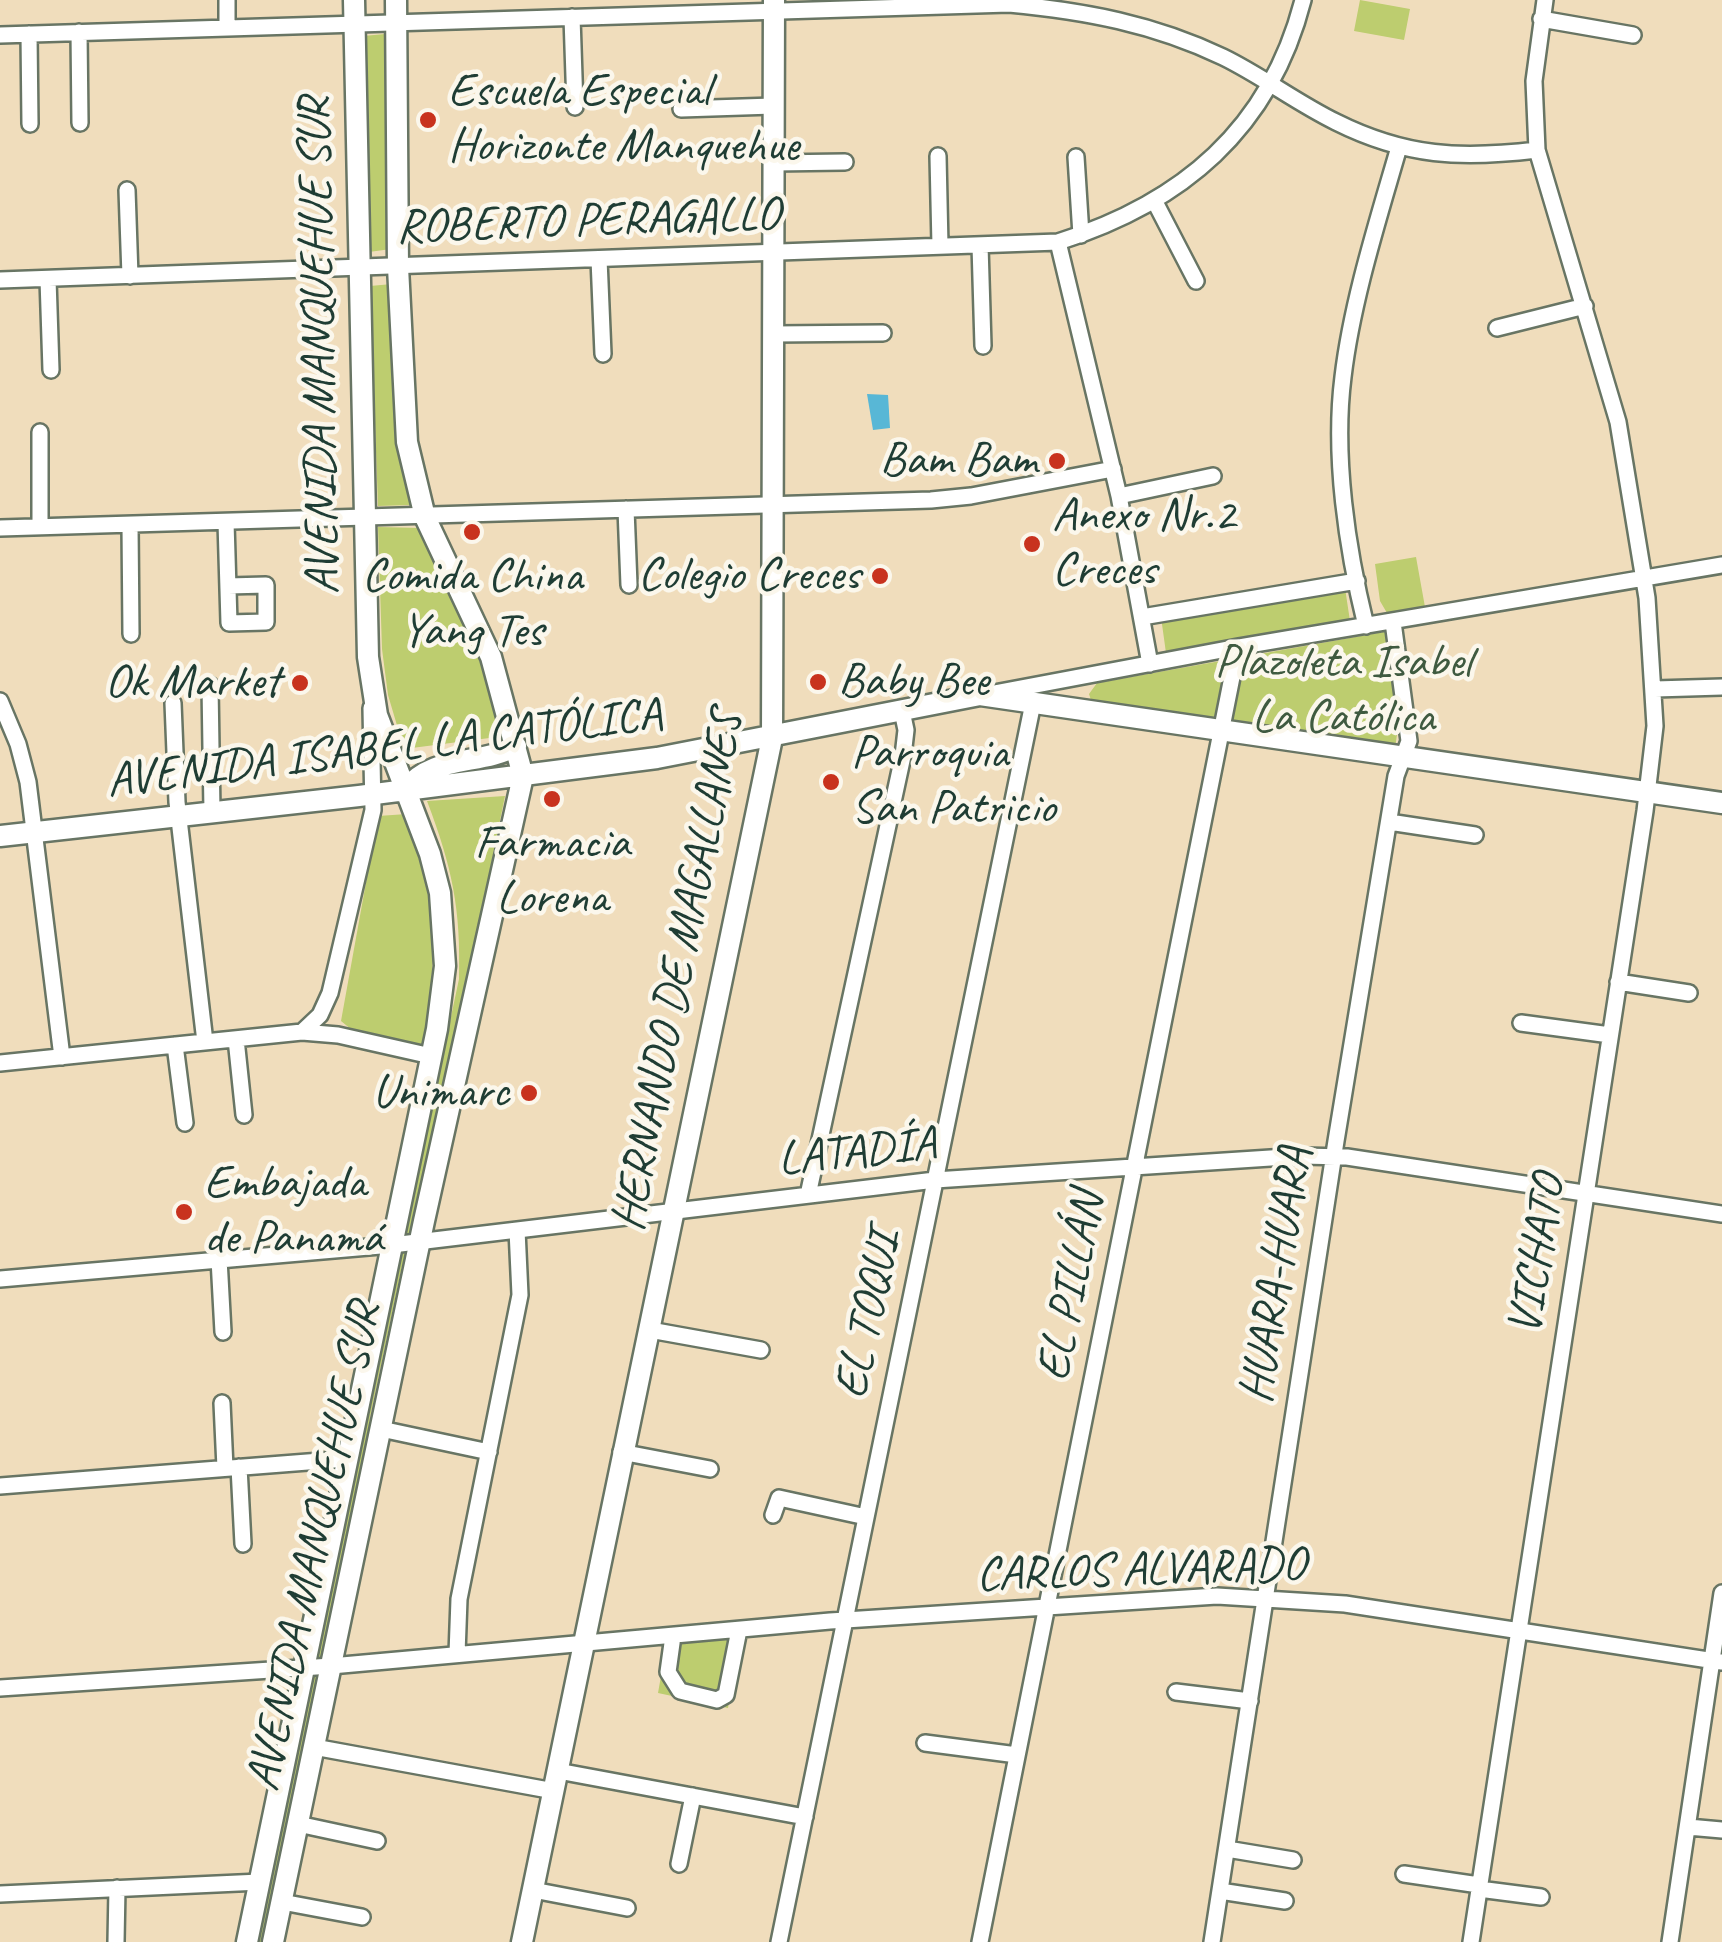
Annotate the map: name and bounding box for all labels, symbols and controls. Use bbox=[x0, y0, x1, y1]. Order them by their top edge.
place label: Escuela Especial Horizonte Manquehue bbox=[448, 63, 799, 176]
street label: AVENIDA MANQUEHUE SUR bbox=[287, 97, 353, 595]
marker: Escuela Especial Horizonte Manquehue bbox=[417, 109, 439, 131]
street label: ROBERTO PERAGALLO bbox=[395, 187, 781, 257]
place label: Bam Bam bbox=[880, 432, 1037, 490]
marker: Bam Bam bbox=[1046, 450, 1068, 472]
place label: Anexo Nr.2 Creces bbox=[1052, 487, 1235, 600]
marker: Comida China Yang Tes bbox=[461, 521, 483, 543]
marker: Anexo Nr.2 Creces bbox=[1021, 533, 1043, 555]
place label: Colegio Creces bbox=[638, 547, 860, 605]
place label: Comida China Yang Tes bbox=[362, 548, 582, 661]
marker: Colegio Creces bbox=[869, 565, 891, 587]
park label: Plazoleta Isabel La Católica bbox=[1215, 634, 1471, 747]
place label: Baby Bee bbox=[838, 653, 989, 711]
place label: Ok Market bbox=[105, 654, 280, 712]
marker: Baby Bee bbox=[807, 671, 829, 693]
marker: Ok Market bbox=[289, 672, 311, 694]
street label: AVENIDA ISABEL LA CATÓLICA bbox=[103, 686, 665, 812]
street label: HERNANDO DE MAGALLANES bbox=[600, 706, 758, 1236]
place label: Parroquia San Patricio bbox=[851, 725, 1055, 838]
marker: Parroquia San Patricio bbox=[820, 771, 842, 793]
marker: Farmacia Lorena bbox=[541, 788, 563, 810]
place label: Farmacia Lorena bbox=[474, 815, 630, 928]
place label: Unimarc bbox=[372, 1064, 509, 1122]
marker: Unimarc bbox=[518, 1082, 540, 1104]
street label: LATADÍA bbox=[775, 1116, 939, 1190]
street label: HUARA-HUARA bbox=[1228, 1143, 1326, 1407]
place label: Embajada de Panamá bbox=[204, 1155, 383, 1268]
street label: VICHATO bbox=[1497, 1171, 1579, 1339]
street label: EL PILLÁN bbox=[1026, 1188, 1118, 1386]
marker: Embajada de Panamá bbox=[173, 1201, 195, 1223]
street label: EL TOQUI bbox=[823, 1226, 915, 1404]
street label: AVENIDA MANQUEHUE SUR bbox=[235, 1298, 395, 1796]
street label: CARLOS ALVARADO bbox=[975, 1536, 1307, 1606]

